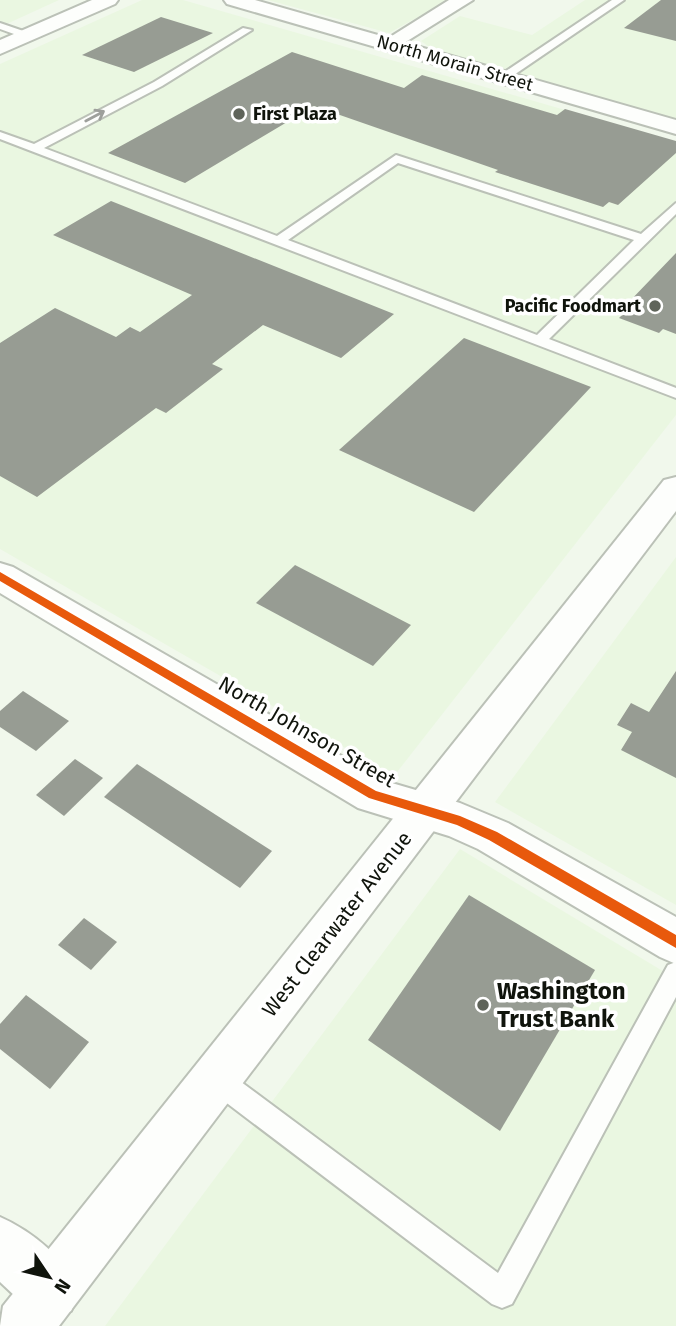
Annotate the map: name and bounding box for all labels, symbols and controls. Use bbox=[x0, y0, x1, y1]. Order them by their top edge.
street label: North Morain Street bbox=[374, 30, 536, 96]
place label: First Plaza bbox=[253, 103, 337, 125]
marker: First Plaza bbox=[231, 106, 247, 122]
one-way arrow bbox=[84, 109, 105, 123]
place label: Pacific Foodmart bbox=[505, 295, 642, 317]
marker: Pacific Foodmart bbox=[647, 298, 663, 314]
street label: North Johnson Street bbox=[214, 671, 401, 794]
street label: West Clearwater Avenue bbox=[257, 826, 417, 1022]
place label: Washington Trust Bank bbox=[497, 977, 626, 1033]
marker: Washington Trust Bank bbox=[475, 997, 491, 1013]
north arrow bbox=[14, 1242, 84, 1312]
text: N bbox=[49, 1275, 76, 1298]

